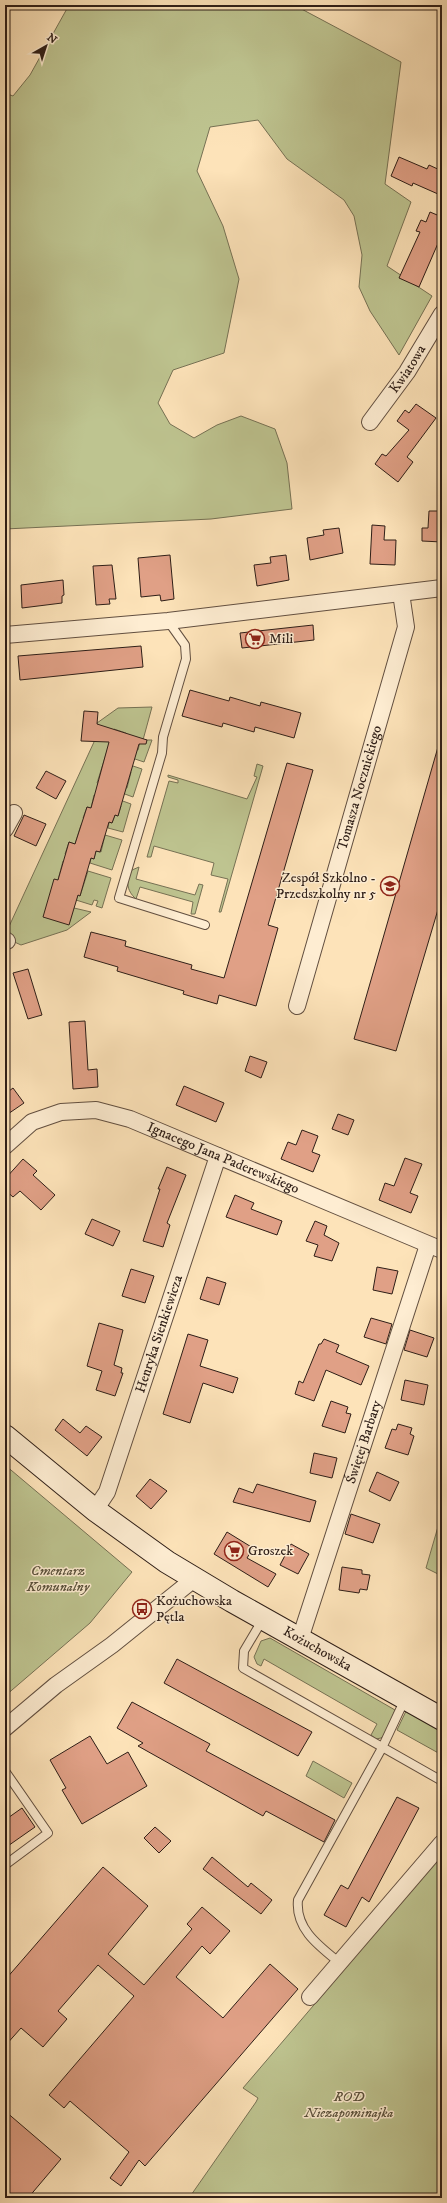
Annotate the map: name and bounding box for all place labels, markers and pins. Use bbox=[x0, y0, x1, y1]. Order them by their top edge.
supermarket icon: Mili bbox=[244, 628, 266, 650]
place label: Mili bbox=[269, 630, 294, 648]
place label: Zespół Szkolno - Przedszkolny nr 5 bbox=[276, 869, 376, 903]
school or university icon: Zespół Szkolno - Przedszkolny nr 5 bbox=[379, 875, 401, 897]
supermarket icon: Groszek bbox=[223, 1540, 245, 1562]
place label: Groszek bbox=[248, 1542, 293, 1560]
place label: Kożuchowska Pętla bbox=[156, 1592, 232, 1626]
bus stop icon: Kożuchowska Pętla bbox=[131, 1598, 153, 1620]

